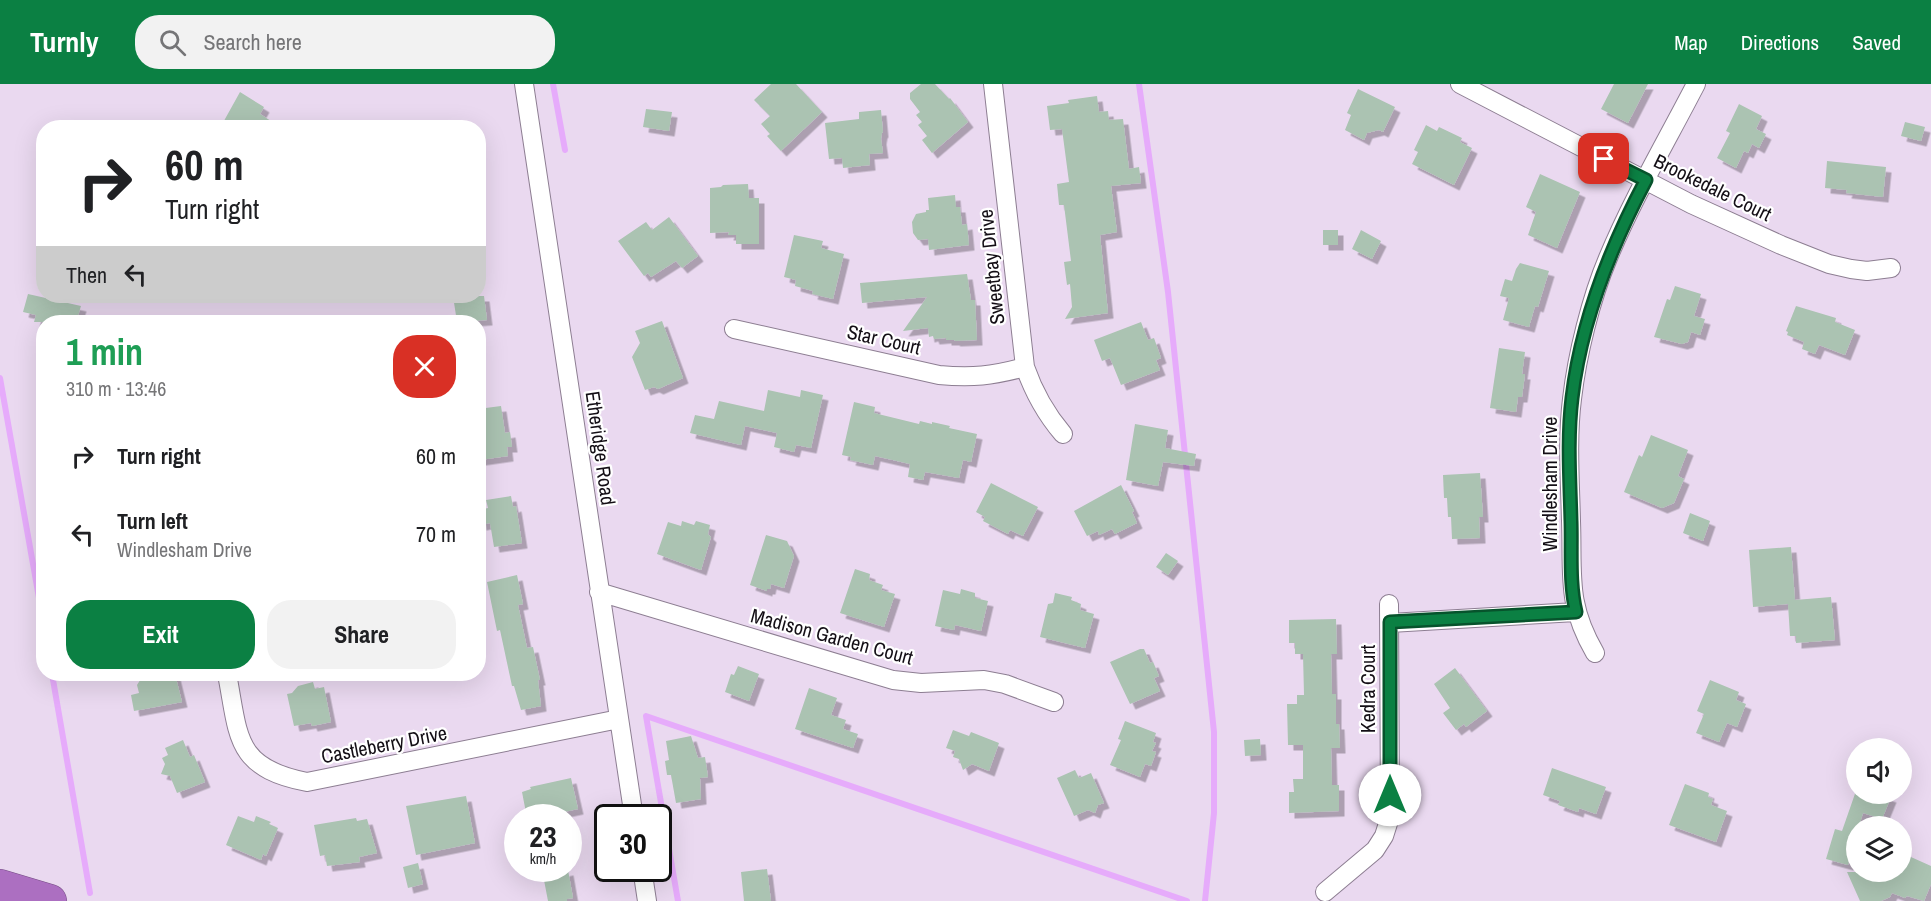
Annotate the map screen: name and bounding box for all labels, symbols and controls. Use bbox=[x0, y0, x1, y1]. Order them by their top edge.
search box bbox=[135, 15, 555, 69]
text: Turnly bbox=[30, 23, 99, 61]
icon: search bbox=[156, 26, 189, 59]
text: Search here bbox=[204, 27, 302, 57]
text: Map bbox=[1674, 28, 1708, 57]
text: Directions bbox=[1741, 28, 1819, 57]
text: Saved bbox=[1852, 28, 1901, 57]
pin bbox=[1578, 133, 1629, 184]
text: 60 m bbox=[165, 137, 244, 193]
icon: arrive bbox=[1587, 142, 1620, 175]
icon: right bbox=[66, 144, 144, 222]
street label: Brookedale Court bbox=[1650, 147, 1777, 227]
text: Turn right bbox=[165, 191, 259, 227]
street label: Sweetbay Drive bbox=[972, 208, 1010, 326]
icon: left bbox=[119, 258, 152, 291]
text: Then bbox=[66, 260, 107, 290]
street label: Star Court bbox=[845, 317, 924, 361]
text: 1 min bbox=[66, 328, 143, 376]
button: close bbox=[393, 335, 456, 398]
text: 310 m · 13:46 bbox=[66, 375, 166, 402]
street label: Etheridge Road bbox=[580, 389, 622, 507]
street label: Windlesham Drive bbox=[1536, 417, 1563, 551]
icon: right bbox=[66, 440, 99, 473]
text: Turn right bbox=[117, 441, 201, 471]
text: 60 m bbox=[416, 441, 456, 471]
text: Turn left bbox=[117, 506, 188, 536]
icon: left bbox=[66, 518, 99, 551]
text: 70 m bbox=[416, 519, 456, 549]
text: Windlesham Drive bbox=[117, 536, 252, 563]
button: Exit bbox=[66, 600, 255, 669]
button: Share bbox=[267, 600, 456, 669]
street label: Madison Garden Court bbox=[748, 601, 916, 671]
street label: Kedra Court bbox=[1354, 644, 1381, 733]
street label: Castleberry Drive bbox=[319, 719, 449, 769]
map controls bbox=[1846, 738, 1912, 882]
button: sound bbox=[1846, 738, 1912, 804]
position arrow bbox=[1358, 763, 1422, 827]
speed limit sign: 30 bbox=[594, 804, 672, 882]
text: 23 bbox=[529, 816, 557, 856]
button: layers bbox=[1846, 816, 1912, 882]
text: km/h bbox=[530, 848, 556, 869]

